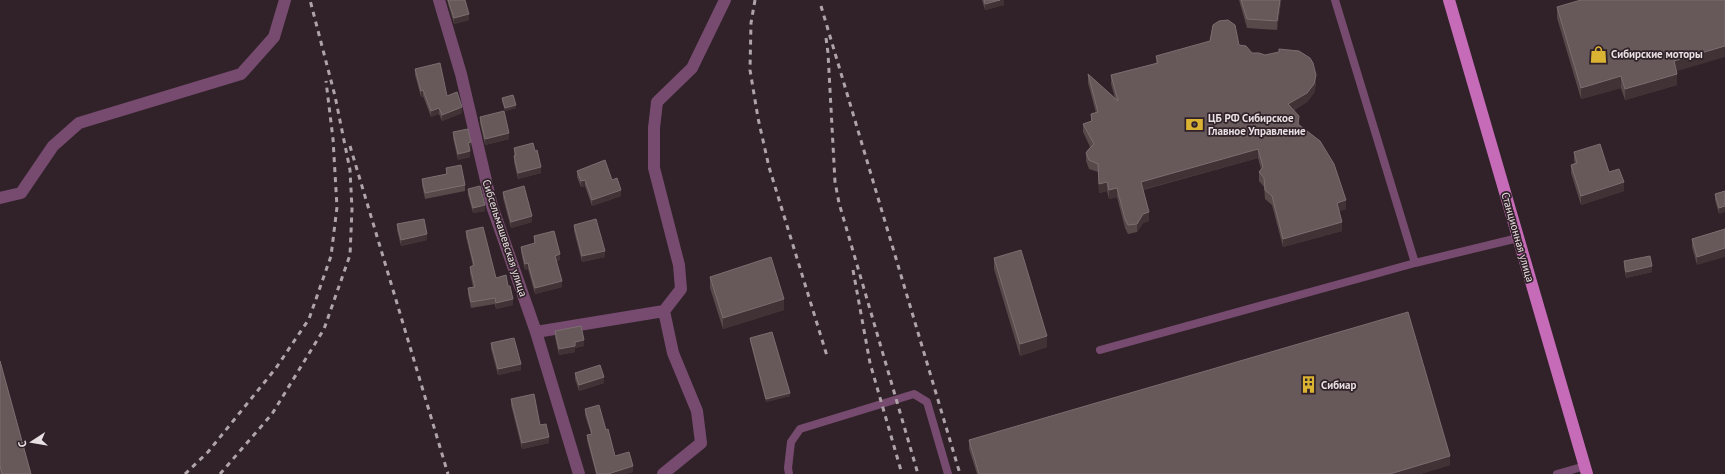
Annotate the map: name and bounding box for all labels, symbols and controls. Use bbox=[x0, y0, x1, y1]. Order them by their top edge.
shop icon: Сибирские моторы bbox=[1588, 44, 1608, 64]
place label: Сибирские моторы bbox=[1611, 47, 1703, 61]
place label: ЦБ РФ Сибирское Главное Управление bbox=[1208, 111, 1306, 138]
bank icon: ЦБ РФ Сибирское Главное Управление bbox=[1185, 114, 1205, 134]
street label: Сибсельмашевская улица bbox=[479, 178, 531, 298]
street label: Станционная улица bbox=[1498, 190, 1538, 284]
building icon: Сибиар bbox=[1298, 375, 1318, 395]
place label: Сибиар bbox=[1321, 378, 1357, 392]
north arrow bbox=[12, 422, 52, 462]
text: С bbox=[15, 440, 30, 449]

